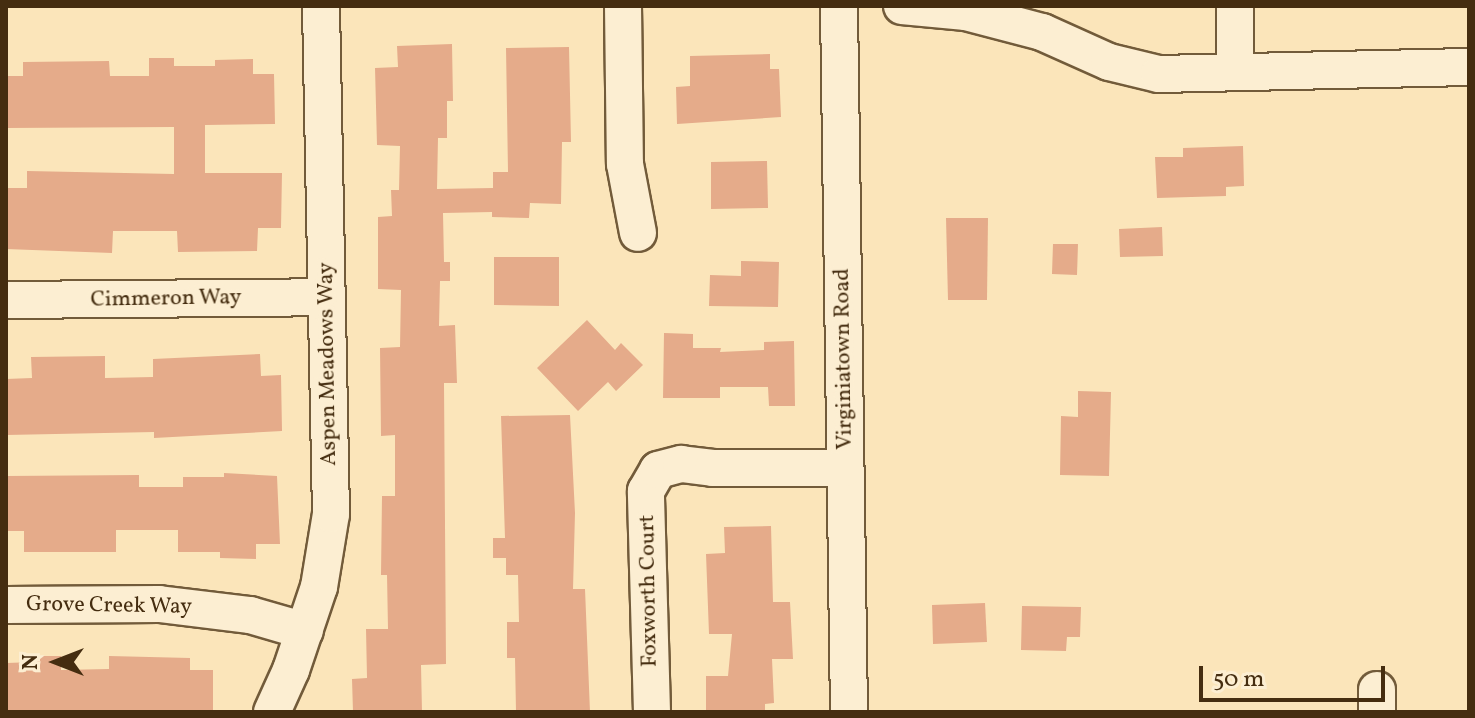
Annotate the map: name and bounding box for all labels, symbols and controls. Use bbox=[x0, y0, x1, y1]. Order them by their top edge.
street label: Aspen Meadows Way bbox=[313, 262, 343, 466]
street label: Virginiatown Road bbox=[829, 268, 859, 450]
street label: Cimmeron Way bbox=[90, 284, 242, 314]
street label: Foxworth Court bbox=[634, 515, 664, 667]
street label: Grove Creek Way bbox=[26, 591, 192, 621]
north arrow bbox=[16, 622, 96, 702]
scale bar bbox=[1203, 650, 1389, 700]
text: N bbox=[16, 654, 47, 670]
text: 50 m bbox=[1213, 663, 1265, 697]

